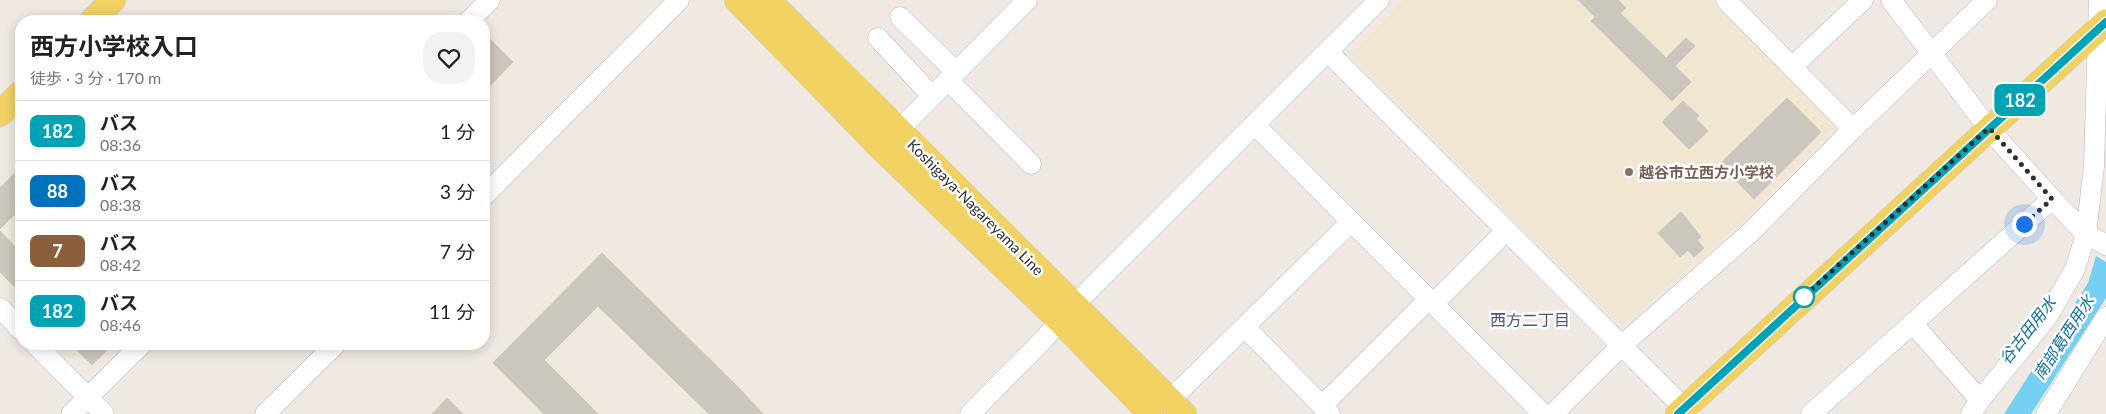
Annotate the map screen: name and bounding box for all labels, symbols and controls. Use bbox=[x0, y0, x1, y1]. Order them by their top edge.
text: 西方小学校入口 bbox=[30, 31, 198, 60]
button: heart bbox=[423, 32, 475, 84]
text: 徒歩 · 3 分 · 170 m bbox=[30, 68, 161, 87]
line badge: 182 bbox=[1991, 84, 2049, 116]
text: 182 bbox=[2004, 89, 2036, 111]
text: バス bbox=[100, 111, 138, 134]
text: 182 bbox=[42, 120, 73, 142]
text: 1 分 bbox=[440, 120, 475, 143]
text: 08:36 bbox=[100, 135, 141, 154]
street label: Koshigaya-Nagareyama Line bbox=[904, 135, 1048, 279]
place label: 越谷市立西方小学校 bbox=[1639, 163, 1774, 181]
marker: 越谷市立西方小学校 bbox=[1623, 166, 1635, 178]
text: バス bbox=[100, 171, 138, 194]
text: 88 bbox=[47, 180, 68, 202]
text: 3 分 bbox=[440, 180, 475, 203]
text: 08:38 bbox=[100, 195, 141, 214]
your location bbox=[2012, 212, 2037, 237]
text: バス bbox=[100, 231, 138, 254]
text: 7 bbox=[52, 240, 63, 262]
text: 7 分 bbox=[440, 240, 475, 263]
text: 08:42 bbox=[100, 255, 141, 274]
unlabelled marker bbox=[1793, 286, 1815, 308]
water label: 南部葛西用水 bbox=[2029, 290, 2098, 382]
text: バス bbox=[100, 291, 138, 314]
water label: 谷古田用水 bbox=[1995, 291, 2060, 367]
text: 182 bbox=[42, 300, 73, 322]
text: 11 分 bbox=[429, 300, 475, 323]
district label: 西方二丁目 bbox=[1490, 310, 1570, 329]
text: 08:46 bbox=[100, 315, 141, 334]

